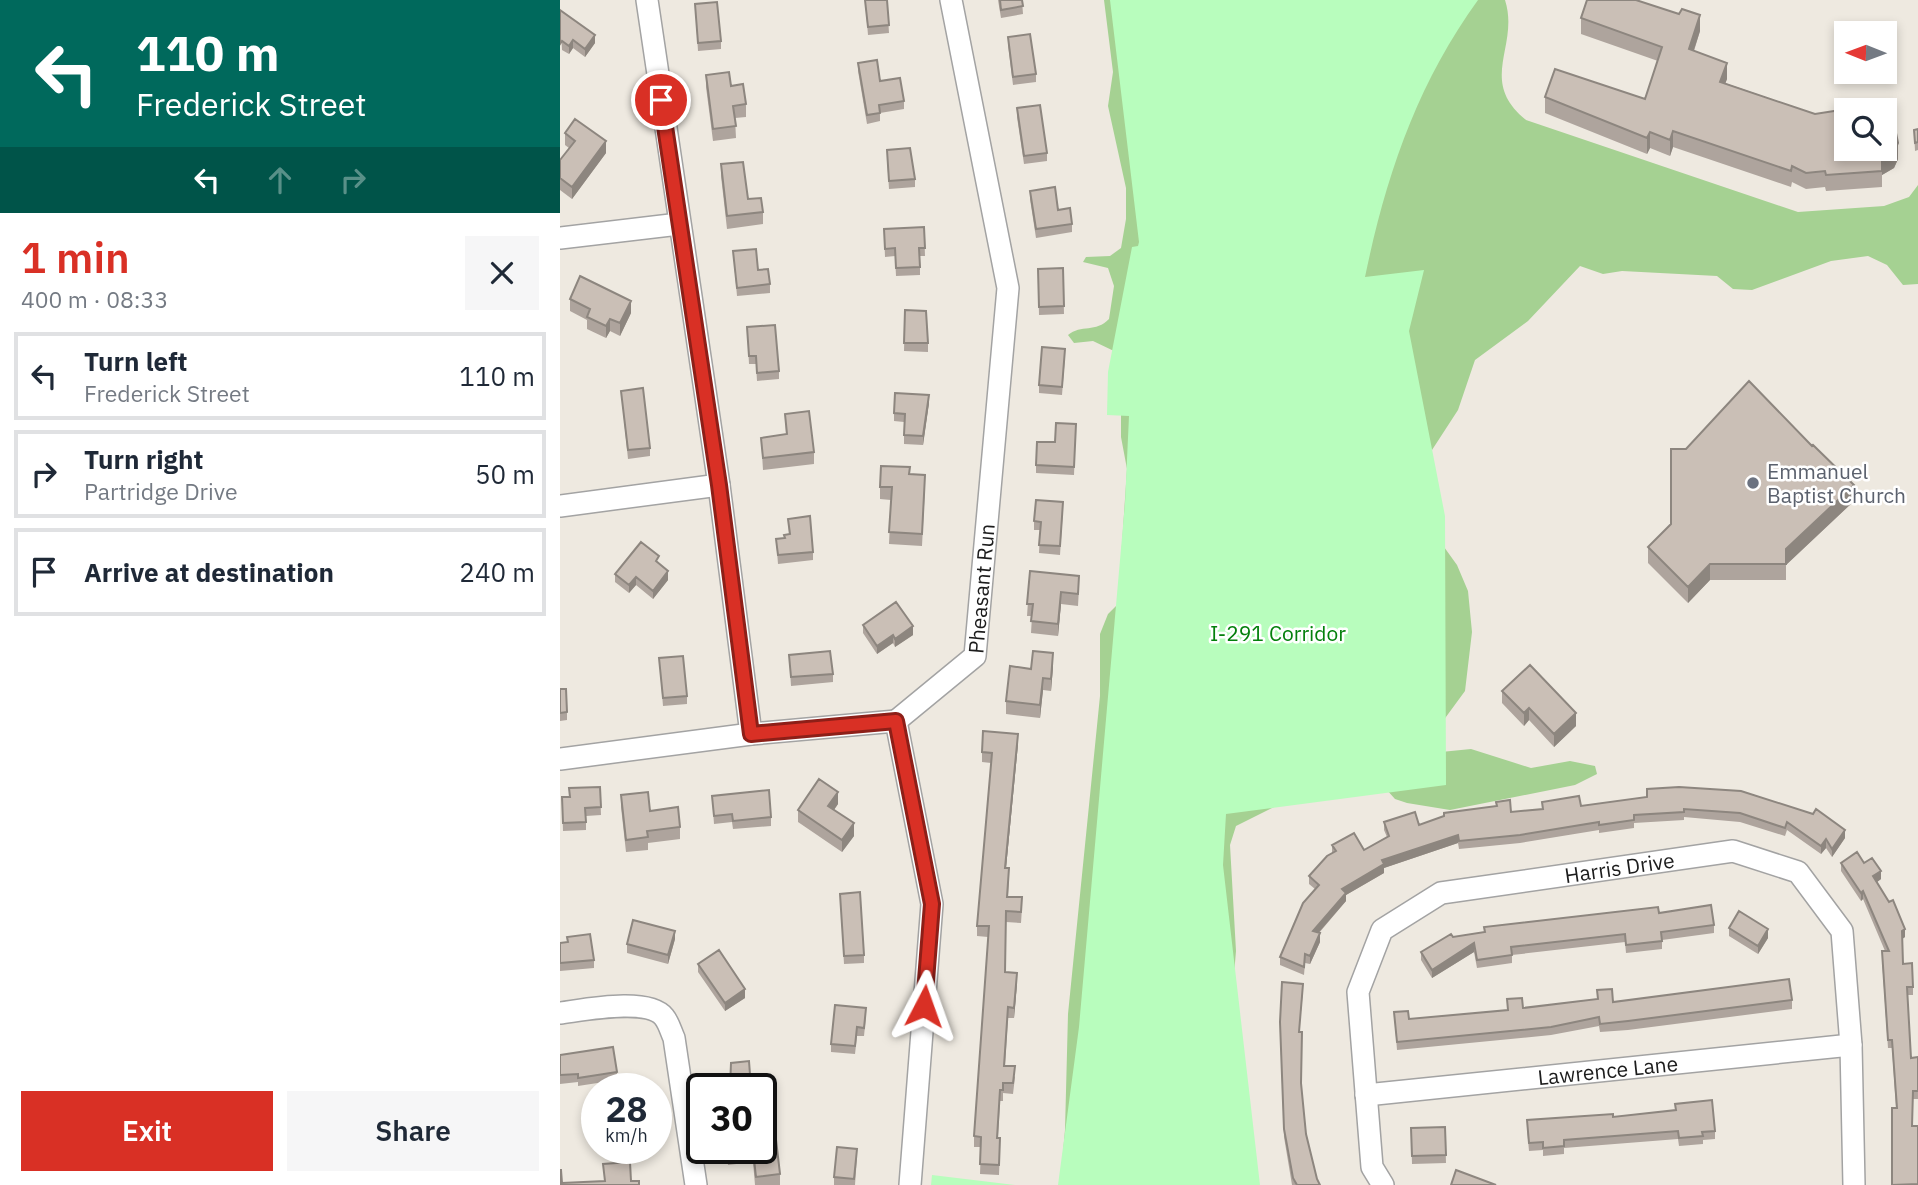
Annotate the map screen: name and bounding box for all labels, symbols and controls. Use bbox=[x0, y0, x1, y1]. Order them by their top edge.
text: 110 m bbox=[136, 21, 280, 84]
north arrow bbox=[1834, 21, 1897, 84]
map controls bbox=[1834, 21, 1897, 161]
icon: left bbox=[21, 28, 112, 119]
pin bbox=[631, 70, 691, 130]
icon: arrive bbox=[642, 81, 680, 119]
text: Frederick Street bbox=[136, 83, 367, 125]
button: search bbox=[1834, 98, 1897, 161]
icon: left bbox=[188, 161, 226, 199]
icon: ahead bbox=[261, 161, 299, 199]
icon: right bbox=[334, 161, 372, 199]
text: 1 min bbox=[21, 230, 130, 285]
button: close bbox=[465, 236, 539, 310]
text: 400 m · 08:33 bbox=[21, 284, 168, 314]
text: Turn left bbox=[84, 344, 187, 378]
icon: left bbox=[25, 357, 63, 395]
text: 110 m bbox=[459, 359, 535, 393]
text: Frederick Street bbox=[84, 378, 250, 408]
text: Turn right bbox=[84, 442, 203, 476]
icon: right bbox=[25, 455, 63, 493]
text: 50 m bbox=[475, 457, 535, 491]
place label: Emmanuel Baptist Church bbox=[1767, 457, 1906, 509]
marker: Emmanuel Baptist Church bbox=[1745, 475, 1761, 491]
text: Partridge Drive bbox=[84, 476, 238, 506]
street label: Pheasant Run bbox=[961, 522, 1001, 655]
icon: arrive bbox=[25, 553, 63, 591]
text: Arrive at destination bbox=[84, 555, 334, 589]
text: 240 m bbox=[459, 555, 535, 589]
park label: I-291 Corridor bbox=[1210, 619, 1346, 647]
street label: Harris Drive bbox=[1563, 846, 1676, 889]
position arrow bbox=[887, 969, 961, 1043]
street label: Lawrence Lane bbox=[1536, 1049, 1679, 1091]
speed limit sign: 30 bbox=[686, 1073, 777, 1164]
text: 28 bbox=[605, 1086, 648, 1132]
button: Exit bbox=[21, 1091, 273, 1171]
button: Share bbox=[287, 1091, 539, 1171]
text: km/h bbox=[605, 1124, 648, 1147]

